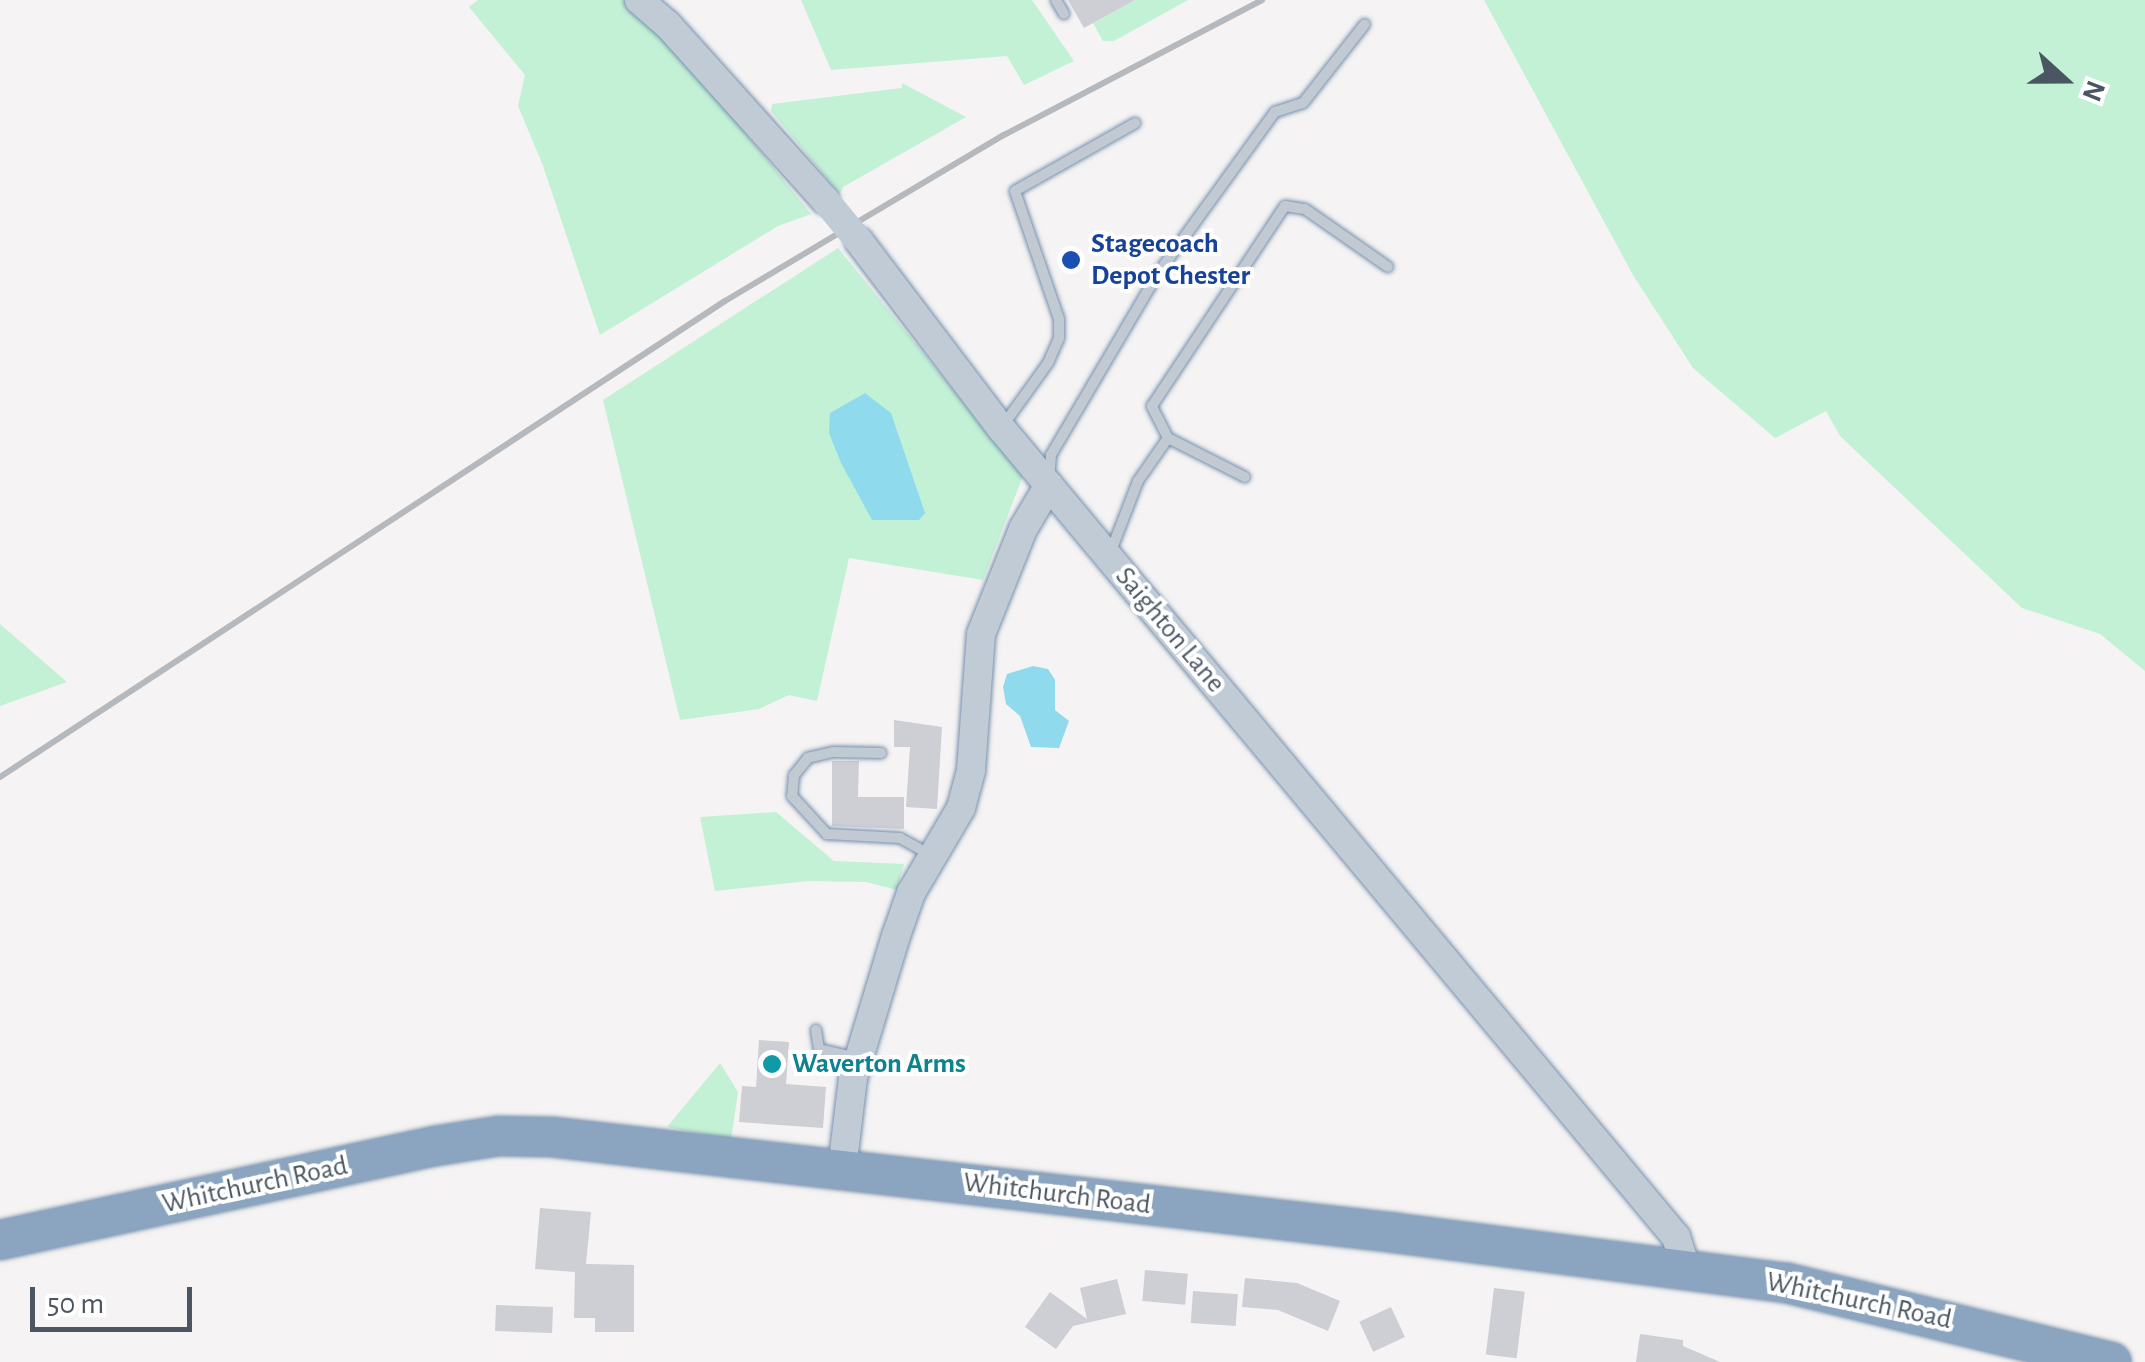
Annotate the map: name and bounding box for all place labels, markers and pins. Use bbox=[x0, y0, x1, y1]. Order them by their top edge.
place label: Stagecoach Depot Chester bbox=[1091, 227, 1250, 293]
marker: Stagecoach Depot Chester bbox=[1060, 249, 1082, 271]
place label: Waverton Arms bbox=[792, 1047, 966, 1081]
marker: Waverton Arms bbox=[761, 1053, 783, 1075]

